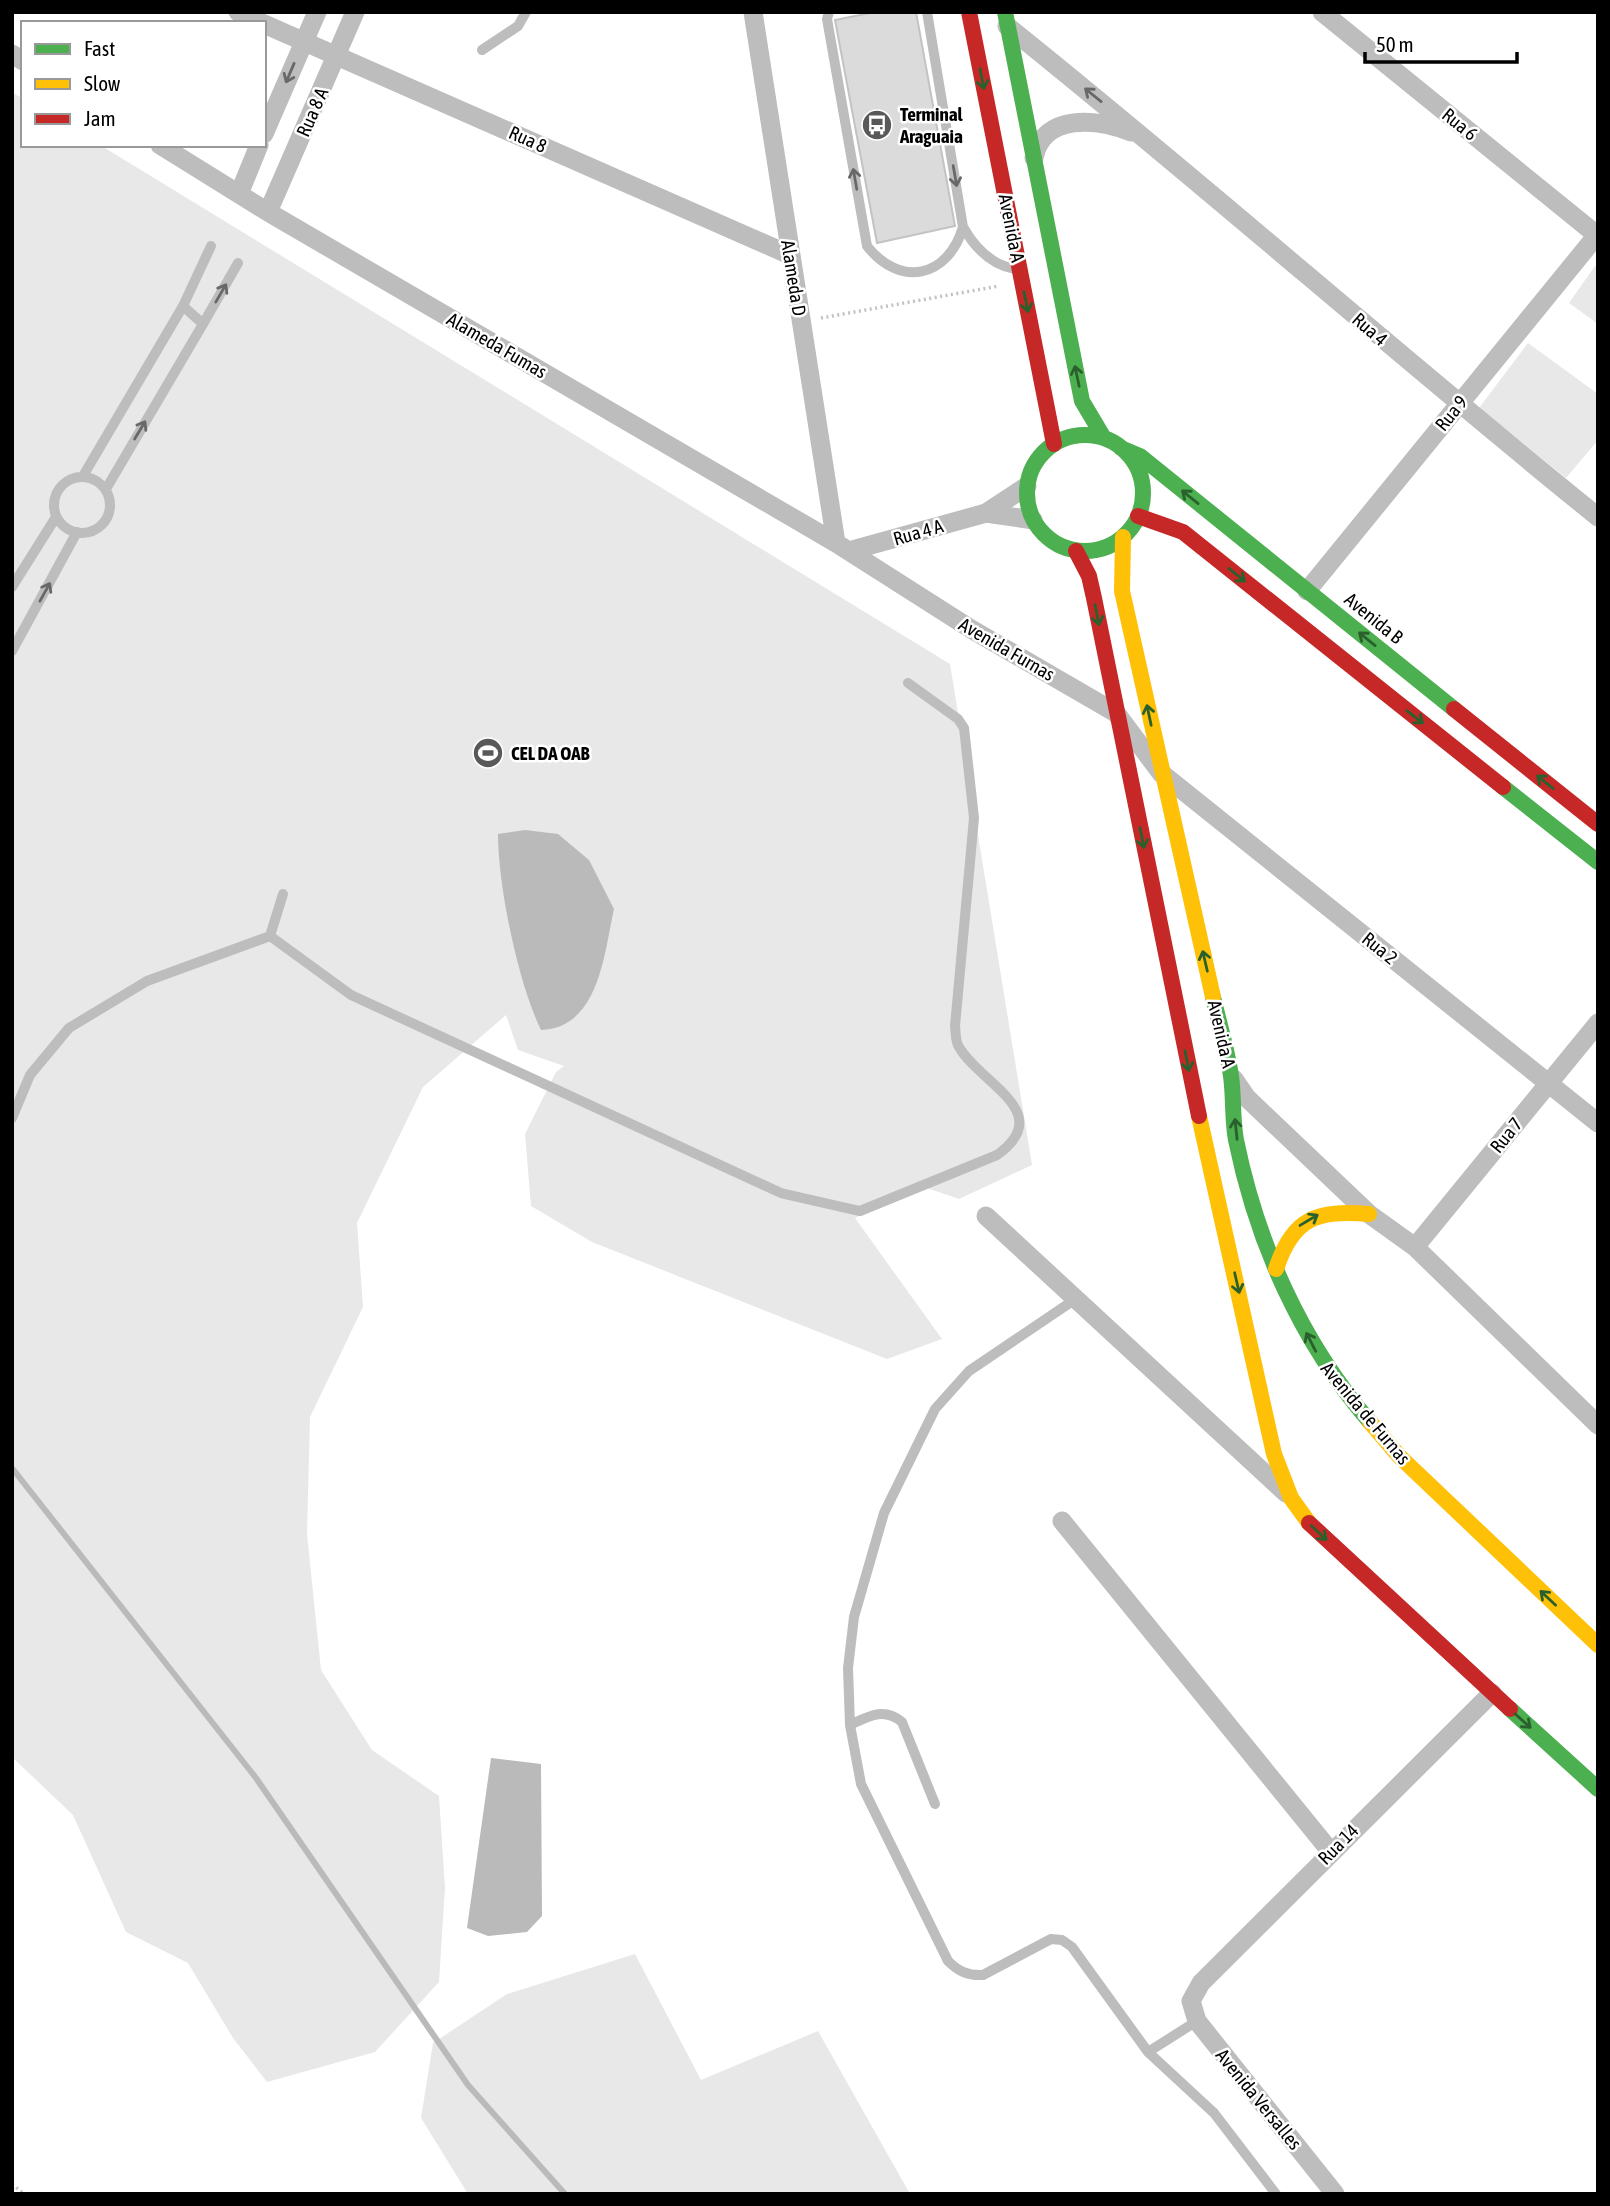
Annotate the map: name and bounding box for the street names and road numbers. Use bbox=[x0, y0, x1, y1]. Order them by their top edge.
street label: Rua 8 A bbox=[292, 84, 333, 140]
street label: Rua 6 bbox=[1438, 103, 1482, 145]
street label: Rua 8 bbox=[506, 121, 550, 157]
street label: Avenida A bbox=[995, 192, 1030, 265]
street label: Alameda D bbox=[777, 239, 811, 317]
street label: Alameda Fumas bbox=[443, 308, 551, 383]
street label: Rua 4 bbox=[1348, 308, 1392, 350]
street label: Rua 9 bbox=[1430, 391, 1472, 435]
street label: Rua 4 A bbox=[890, 514, 946, 550]
street label: Avenida B bbox=[1340, 588, 1408, 648]
street label: Avenida Furnas bbox=[955, 613, 1059, 685]
street label: Rua 2 bbox=[1358, 927, 1402, 969]
street label: Avenida A bbox=[1204, 998, 1241, 1071]
street label: Rua 7 bbox=[1485, 1113, 1527, 1157]
street label: Avenida de Furnas bbox=[1317, 1357, 1415, 1469]
street label: Rua 14 bbox=[1313, 1819, 1363, 1869]
street label: Avenida Versalles bbox=[1212, 2044, 1307, 2154]

